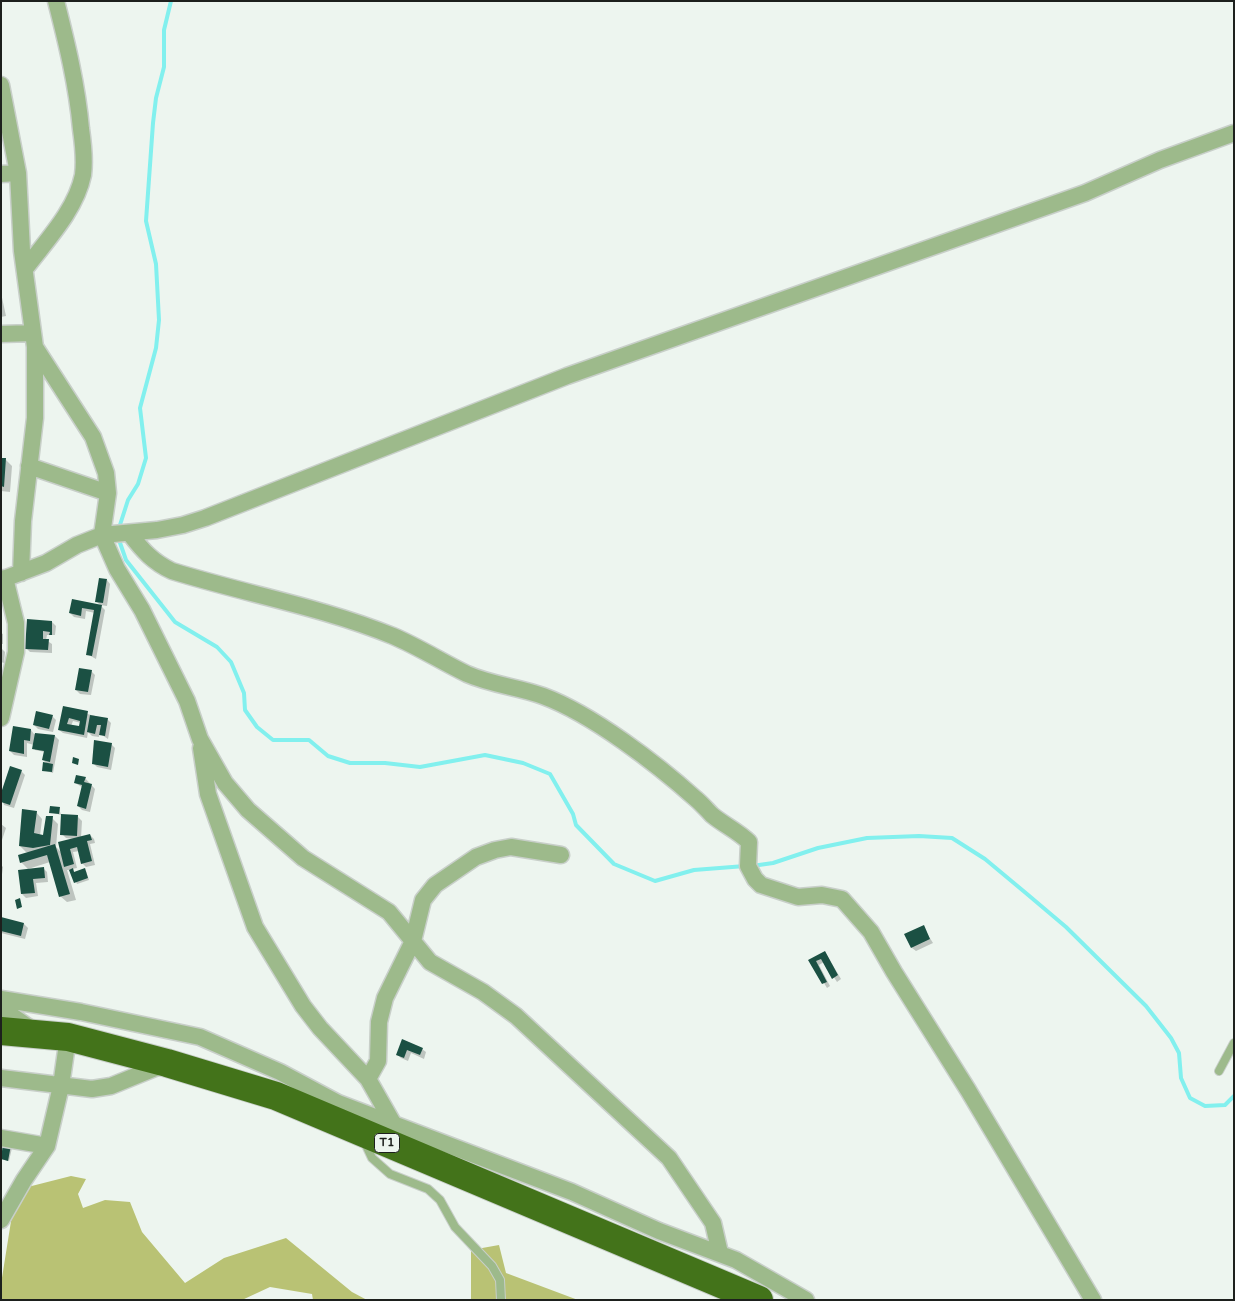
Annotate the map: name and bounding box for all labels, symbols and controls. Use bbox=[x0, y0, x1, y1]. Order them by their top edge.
road number: T1 bbox=[374, 1134, 400, 1152]

